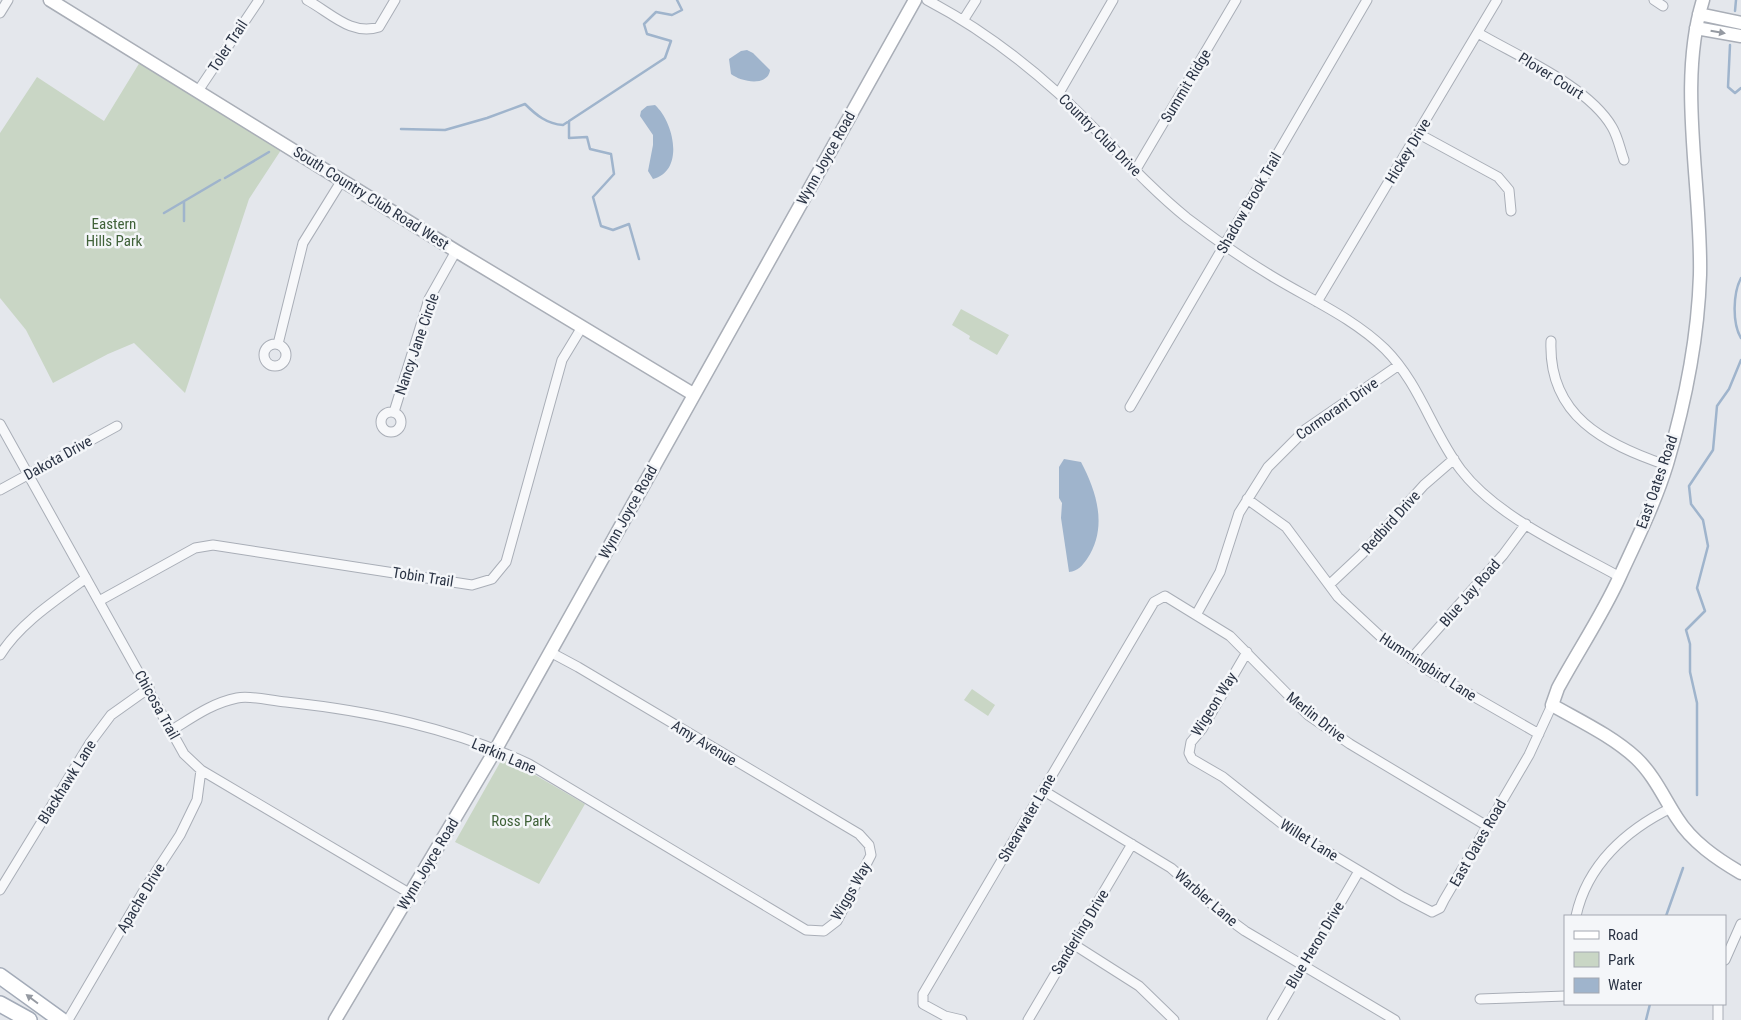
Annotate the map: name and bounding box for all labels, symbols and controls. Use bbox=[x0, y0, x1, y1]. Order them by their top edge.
street label: Toler Trail bbox=[205, 17, 251, 75]
one-way arrow bbox=[1711, 28, 1727, 36]
street label: Summit Ridge bbox=[1157, 46, 1215, 126]
street label: Plover Court bbox=[1515, 49, 1587, 103]
street label: Country Club Drive bbox=[1055, 90, 1145, 180]
street label: Wynn Joyce Road bbox=[793, 108, 859, 208]
street label: Hickey Drive bbox=[1382, 115, 1434, 187]
street label: South Country Club Road West bbox=[290, 143, 452, 253]
street label: Shadow Brook Trail bbox=[1213, 149, 1285, 257]
park label: Eastern Hills Park bbox=[86, 215, 143, 250]
street label: Nancy Jane Circle bbox=[391, 291, 443, 397]
street label: Cormorant Drive bbox=[1293, 374, 1381, 444]
street label: Dakota Drive bbox=[21, 432, 95, 484]
street label: East Oates Road bbox=[1633, 433, 1681, 531]
street label: Wynn Joyce Road bbox=[595, 462, 661, 562]
street label: Redbird Drive bbox=[1358, 487, 1424, 557]
street label: Blue Jay Road bbox=[1436, 556, 1504, 630]
street label: Tobin Trail bbox=[391, 563, 455, 591]
street label: Hummingbird Lane bbox=[1376, 629, 1480, 705]
street label: Chicosa Trail bbox=[131, 667, 183, 743]
street label: Wigeon Way bbox=[1187, 669, 1241, 739]
street label: Merlin Drive bbox=[1283, 688, 1349, 746]
street label: Amy Avenue bbox=[668, 717, 740, 769]
street label: Larkin Lane bbox=[469, 734, 539, 778]
street label: Blackhawk Lane bbox=[34, 737, 100, 827]
street label: Shearwater Lane bbox=[994, 771, 1060, 865]
street label: East Oates Road bbox=[1446, 796, 1510, 890]
park label: Ross Park bbox=[491, 812, 551, 830]
street label: Wynn Joyce Road bbox=[394, 815, 462, 913]
street label: Willet Lane bbox=[1277, 815, 1341, 865]
street label: Wiggs Way bbox=[827, 859, 875, 923]
street label: Apache Drive bbox=[113, 860, 169, 936]
street label: Warbler Lane bbox=[1171, 866, 1241, 930]
street label: Sanderling Drive bbox=[1048, 886, 1112, 978]
street label: Blue Heron Drive bbox=[1282, 898, 1348, 992]
legend bbox=[1564, 915, 1726, 1005]
text: Road bbox=[1608, 926, 1638, 944]
text: Park bbox=[1608, 951, 1635, 969]
text: Water bbox=[1608, 976, 1643, 994]
one-way arrow bbox=[26, 993, 39, 1004]

